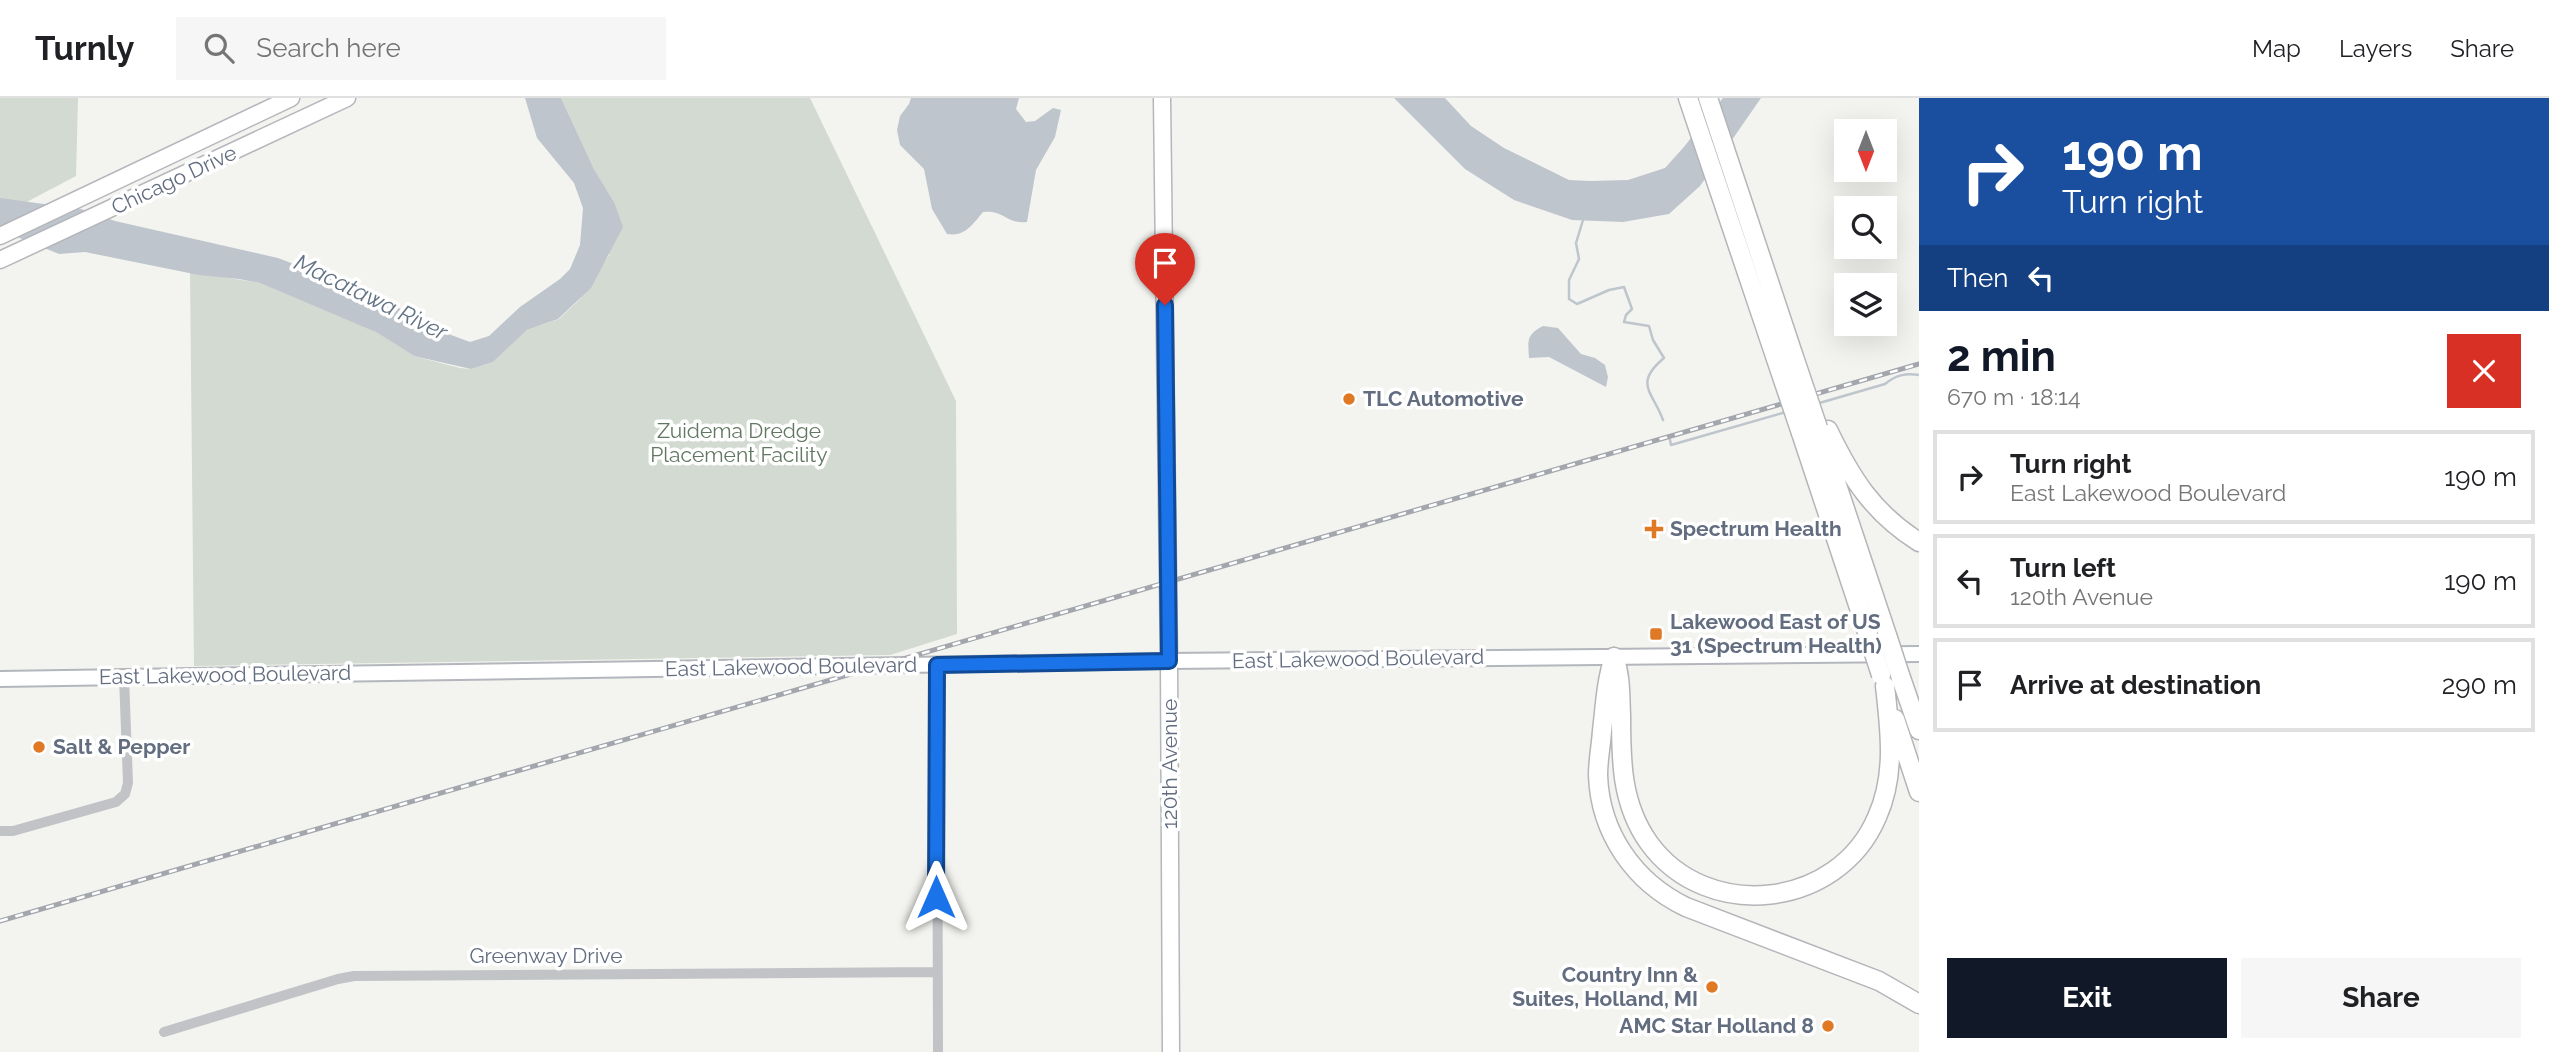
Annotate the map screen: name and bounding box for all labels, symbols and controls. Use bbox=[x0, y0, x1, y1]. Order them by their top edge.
search box bbox=[176, 17, 666, 80]
text: Turnly bbox=[35, 29, 134, 68]
icon: search bbox=[200, 29, 238, 67]
text: Search here bbox=[256, 33, 401, 63]
text: Map bbox=[2252, 34, 2301, 63]
text: Layers bbox=[2339, 34, 2412, 63]
text: Share bbox=[2450, 34, 2514, 63]
north arrow bbox=[1834, 119, 1897, 182]
map controls bbox=[1834, 119, 1897, 336]
text: 190 m bbox=[2062, 124, 2203, 181]
icon: right bbox=[1947, 126, 2038, 217]
street label: Chicago Drive bbox=[107, 140, 240, 219]
text: Turn right bbox=[2062, 183, 2203, 220]
button: search bbox=[1834, 196, 1897, 259]
pin bbox=[1135, 233, 1195, 305]
icon: arrive bbox=[1146, 244, 1184, 282]
water label: Macatawa River bbox=[290, 248, 453, 346]
icon: left bbox=[2022, 259, 2060, 297]
text: Then bbox=[1947, 263, 2008, 293]
button: layers bbox=[1834, 273, 1897, 336]
text: 2 min bbox=[1947, 332, 2056, 381]
button: close bbox=[2447, 334, 2521, 408]
text: 670 m · 18:14 bbox=[1947, 383, 2080, 410]
place label: TLC Automotive bbox=[1363, 386, 1524, 411]
marker: TLC Automotive bbox=[1341, 391, 1357, 407]
park label: Zuidema Dredge Placement Facility bbox=[650, 418, 828, 467]
text: Turn right bbox=[2010, 449, 2131, 479]
icon: right bbox=[1951, 458, 1989, 496]
text: 190 m bbox=[2444, 462, 2517, 492]
text: East Lakewood Boulevard bbox=[2010, 479, 2286, 506]
place label: Spectrum Health bbox=[1670, 516, 1842, 541]
marker: Spectrum Health bbox=[1644, 519, 1664, 539]
text: Turn left bbox=[2010, 553, 2116, 583]
icon: left bbox=[1951, 562, 1989, 600]
text: 190 m bbox=[2444, 566, 2517, 596]
text: 120th Avenue bbox=[2010, 583, 2153, 610]
place label: Lakewood East of US 31 (Spectrum Health) bbox=[1670, 609, 1882, 658]
marker: Lakewood East of US 31 (Spectrum Health) bbox=[1648, 626, 1664, 642]
street label: East Lakewood Boulevard bbox=[1232, 644, 1484, 673]
street label: East Lakewood Boulevard bbox=[665, 652, 917, 681]
street label: East Lakewood Boulevard bbox=[99, 660, 351, 689]
icon: arrive bbox=[1951, 666, 1989, 704]
text: Arrive at destination bbox=[2010, 670, 2261, 700]
text: 290 m bbox=[2442, 670, 2517, 700]
street label: 120th Avenue bbox=[1157, 699, 1182, 829]
place label: Salt & Pepper bbox=[53, 734, 190, 759]
marker: Salt & Pepper bbox=[31, 739, 47, 755]
position arrow bbox=[899, 860, 973, 934]
street label: Greenway Drive bbox=[470, 943, 622, 968]
button: Exit bbox=[1947, 958, 2227, 1038]
button: Share bbox=[2241, 958, 2521, 1038]
place label: Country Inn & Suites, Holland, MI bbox=[1512, 962, 1698, 1011]
marker: Country Inn & Suites, Holland, MI bbox=[1704, 979, 1720, 995]
place label: AMC Star Holland 8 bbox=[1619, 1013, 1814, 1038]
marker: AMC Star Holland 8 bbox=[1820, 1018, 1836, 1034]

